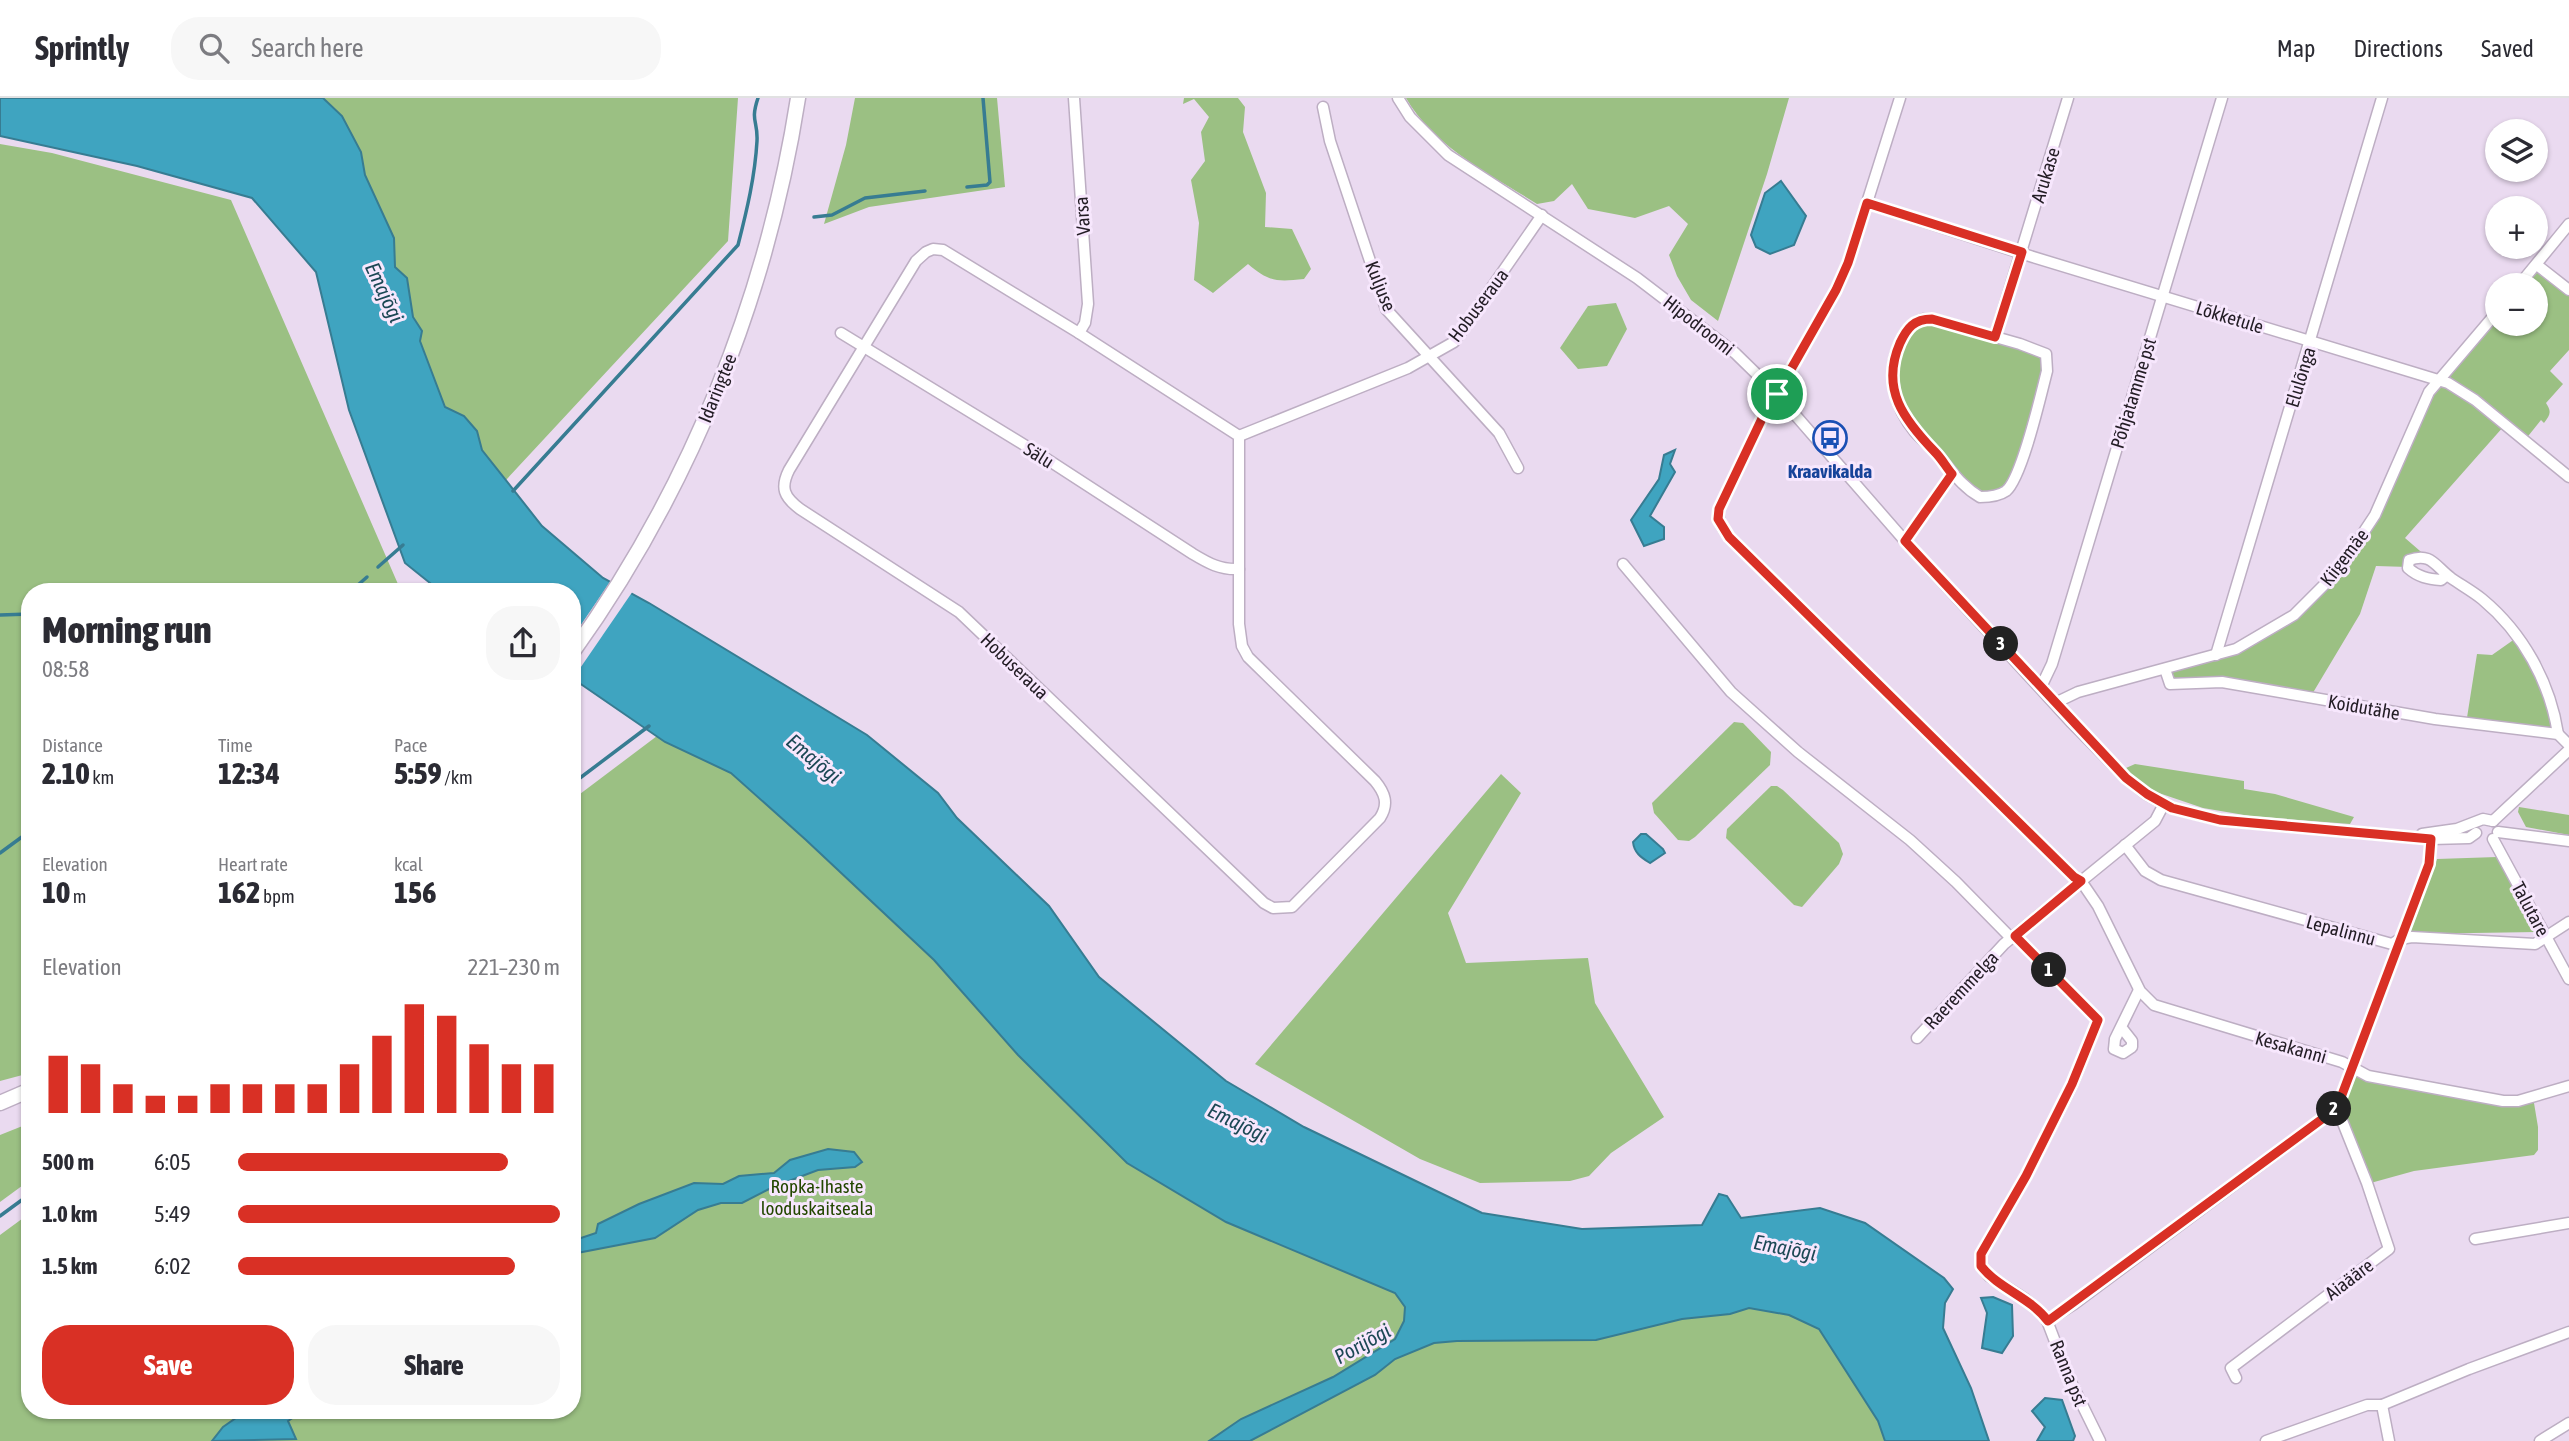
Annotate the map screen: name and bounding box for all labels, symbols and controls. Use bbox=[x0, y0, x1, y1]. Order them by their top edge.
search box bbox=[171, 17, 661, 80]
text: Sprintly bbox=[35, 29, 129, 67]
icon: search bbox=[195, 29, 233, 67]
text: Search here bbox=[251, 33, 364, 63]
text: Map bbox=[2277, 35, 2315, 62]
text: Directions bbox=[2353, 35, 2443, 62]
text: Saved bbox=[2481, 35, 2534, 62]
map controls bbox=[2485, 119, 2548, 336]
button: layers bbox=[2485, 119, 2548, 182]
street label: Arukase bbox=[2026, 145, 2064, 205]
street label: Varsa bbox=[1070, 196, 1094, 236]
button: + bbox=[2485, 196, 2548, 259]
water label: Emajõgi bbox=[361, 258, 409, 326]
street label: Kuljuse bbox=[1361, 258, 1401, 314]
street label: Hobuseraua bbox=[1443, 264, 1513, 346]
button: − bbox=[2485, 273, 2548, 336]
street label: Hipodroomi bbox=[1659, 291, 1739, 359]
street label: Lõkketule bbox=[2194, 296, 2266, 338]
street label: Põhjatamme pst bbox=[2106, 335, 2160, 451]
street label: Elulõnga bbox=[2280, 344, 2320, 410]
street label: Idaringtee bbox=[693, 350, 741, 426]
pin bbox=[1747, 364, 1807, 424]
icon: arrive bbox=[1758, 375, 1796, 413]
bus stop icon: Kraavikalda bbox=[1811, 419, 1849, 457]
street label: Sälu bbox=[1020, 437, 1058, 473]
place label: Kraavikalda bbox=[1788, 460, 1872, 482]
street label: Kiigemäe bbox=[2315, 524, 2373, 590]
button: share bbox=[486, 606, 560, 680]
text: Morning run bbox=[42, 608, 212, 651]
pin: 3 bbox=[1983, 626, 2018, 662]
street label: Hobuseraua bbox=[977, 628, 1053, 704]
text: 3 bbox=[1996, 632, 2005, 654]
text: 08:58 bbox=[42, 656, 89, 682]
street label: Koidutähe bbox=[2326, 690, 2402, 724]
water label: Emajõgi bbox=[782, 728, 846, 788]
text: Distance bbox=[42, 734, 103, 756]
text: Time bbox=[218, 734, 253, 756]
text: Pace bbox=[394, 734, 427, 756]
text: 2.10 bbox=[42, 756, 90, 790]
text: 12:34 bbox=[218, 756, 280, 790]
text: 5:59 bbox=[394, 756, 442, 790]
text: km bbox=[90, 766, 114, 788]
text: /km bbox=[442, 766, 473, 788]
text: Elevation bbox=[42, 853, 108, 875]
text: Heart rate bbox=[218, 853, 288, 875]
text: kcal bbox=[394, 853, 423, 875]
text: 10 bbox=[42, 875, 70, 909]
text: 162 bbox=[218, 875, 260, 909]
text: 156 bbox=[394, 875, 436, 909]
street label: Talutare bbox=[2508, 878, 2554, 940]
text: m bbox=[70, 885, 87, 907]
text: bpm bbox=[260, 885, 295, 907]
street label: Lepalinnu bbox=[2304, 910, 2378, 950]
street label: Raeremmelga bbox=[1919, 946, 2003, 1034]
pin: 1 bbox=[2032, 952, 2066, 988]
text: Elevation bbox=[42, 954, 122, 980]
text: 221–230 m bbox=[467, 954, 560, 980]
text: 1 bbox=[2044, 958, 2053, 980]
street label: Kesakanni bbox=[2253, 1026, 2329, 1068]
pin: 2 bbox=[2316, 1091, 2352, 1126]
water label: Emajõgi bbox=[1204, 1097, 1272, 1147]
text: 2 bbox=[2329, 1097, 2338, 1119]
text: 500 m bbox=[42, 1149, 94, 1175]
text: 6:05 bbox=[154, 1149, 191, 1175]
park label: Ropka-Ihaste looduskaitseala bbox=[761, 1175, 873, 1219]
text: 1.0 km bbox=[42, 1201, 98, 1227]
text: 5:49 bbox=[154, 1201, 191, 1227]
water label: Emajõgi bbox=[1752, 1229, 1818, 1265]
text: 1.5 km bbox=[42, 1253, 98, 1279]
text: 6:02 bbox=[154, 1253, 191, 1279]
street label: Aiaääre bbox=[2321, 1254, 2377, 1304]
water label: Porijõgi bbox=[1330, 1318, 1394, 1368]
button: Save bbox=[42, 1325, 294, 1405]
button: Share bbox=[308, 1325, 560, 1405]
street label: Ranna pst bbox=[2046, 1337, 2092, 1409]

